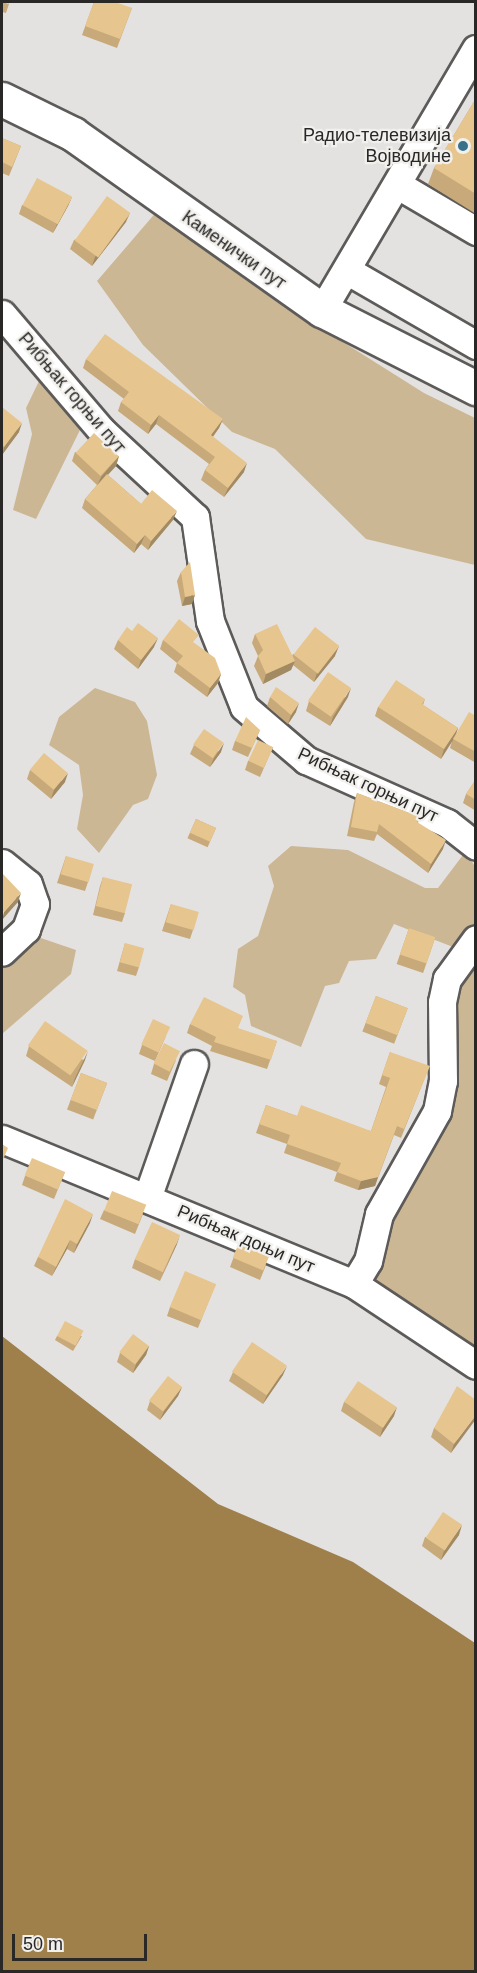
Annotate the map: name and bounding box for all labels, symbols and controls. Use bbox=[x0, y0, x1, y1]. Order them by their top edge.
place label: Радио-телевизија Војводине bbox=[303, 125, 451, 168]
marker: Радио-телевизија Војводине bbox=[456, 139, 470, 153]
street label: Каменички пут bbox=[178, 206, 290, 294]
street label: Рибњак горњи пут bbox=[14, 328, 130, 458]
street label: Рибњак горњи пут bbox=[294, 743, 442, 827]
street label: Рибњак доњи пут bbox=[174, 1200, 318, 1278]
scale bar bbox=[15, 1922, 150, 1960]
text: 50 m bbox=[23, 1934, 63, 1954]

